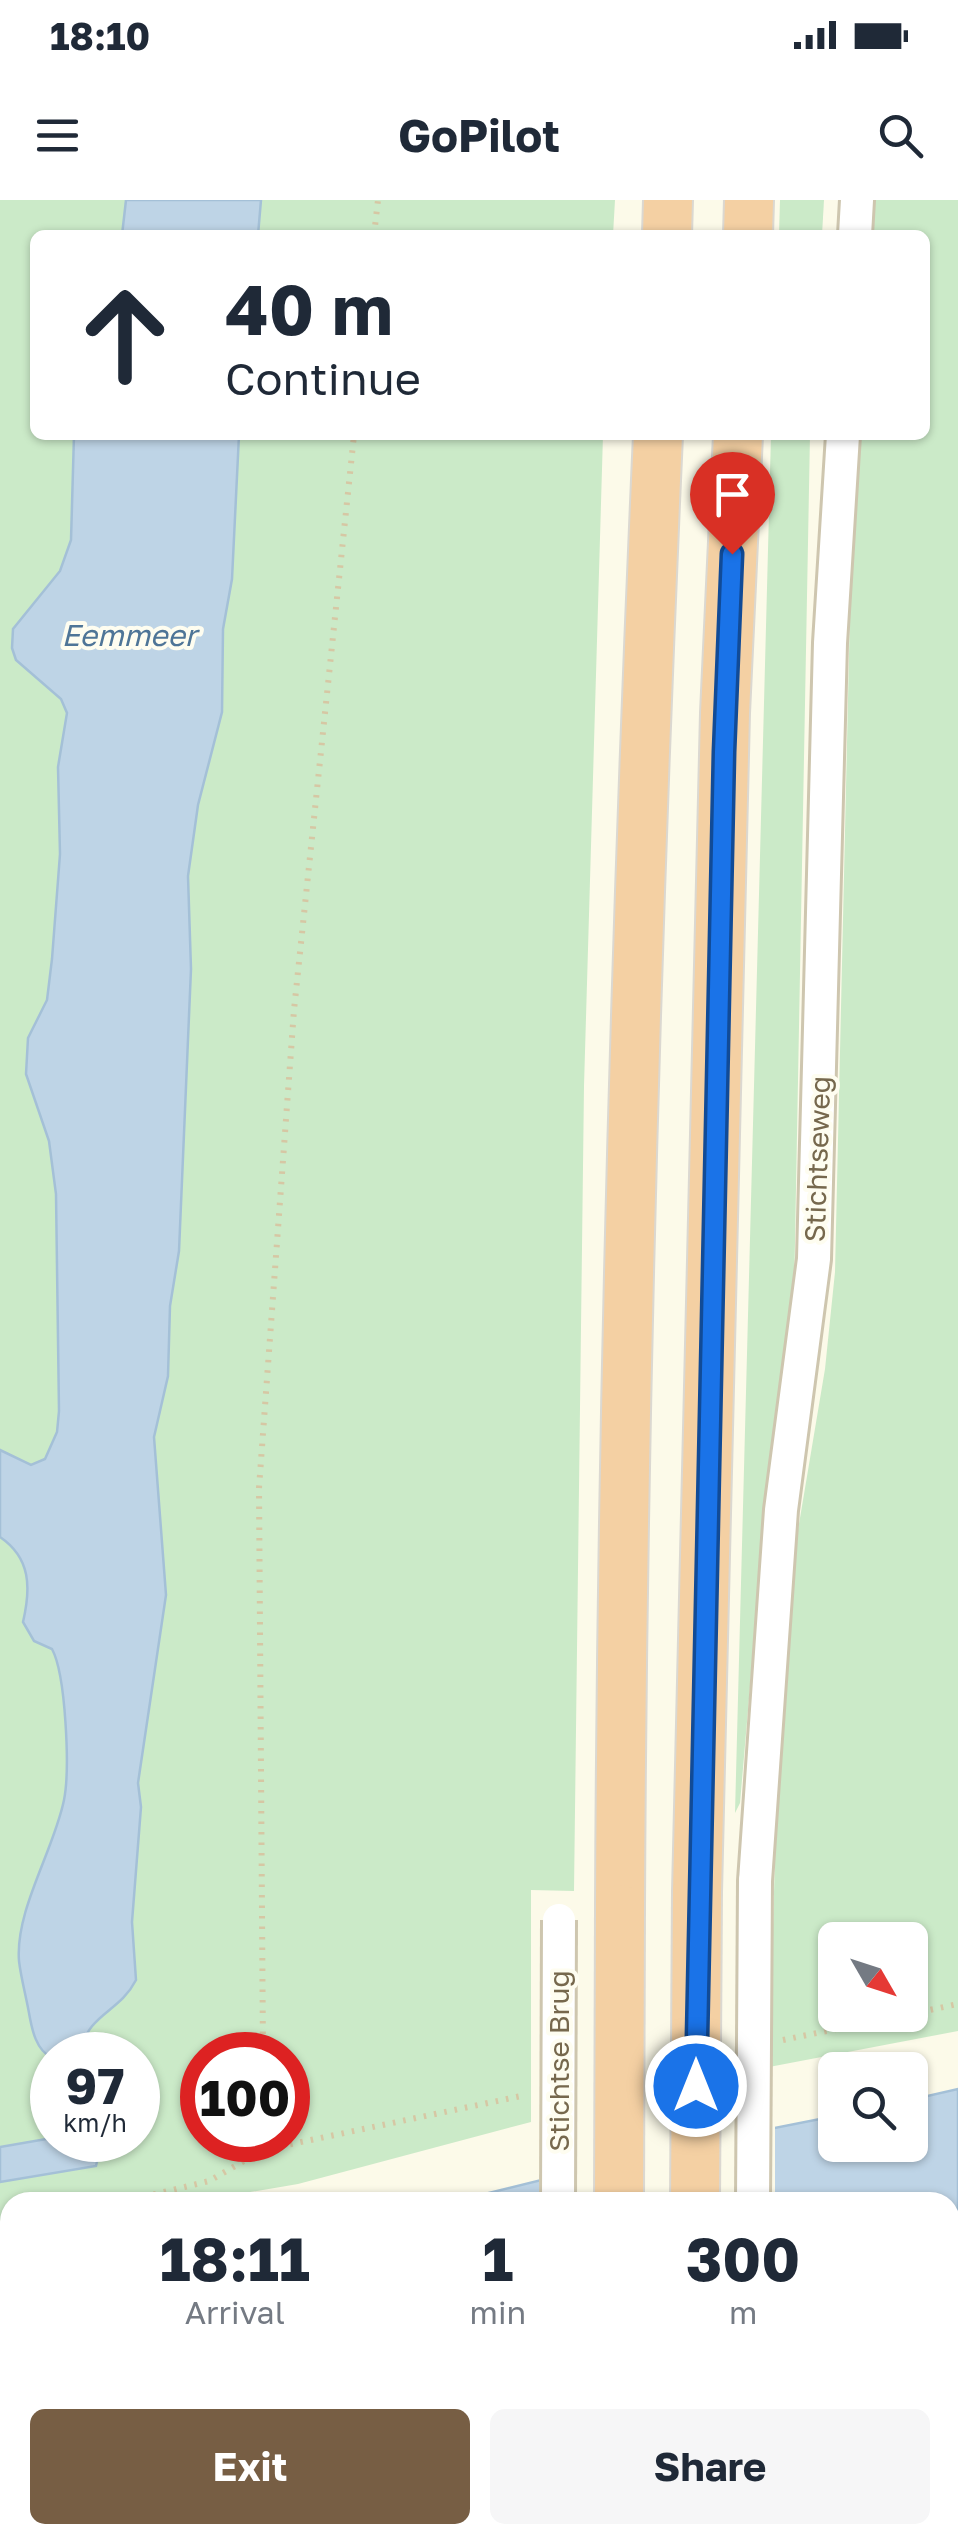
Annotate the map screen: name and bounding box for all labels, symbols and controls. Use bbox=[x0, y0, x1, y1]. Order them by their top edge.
text: 18:10 bbox=[50, 13, 150, 58]
icon: menu bbox=[30, 108, 85, 163]
text: GoPilot bbox=[398, 108, 560, 162]
icon: search bbox=[873, 108, 928, 163]
text: 40 m bbox=[225, 266, 393, 350]
icon: ahead bbox=[60, 270, 190, 400]
text: Continue bbox=[225, 351, 421, 405]
pin bbox=[690, 452, 775, 555]
icon: arrive bbox=[705, 467, 760, 522]
water label: Eemmeer bbox=[62, 617, 201, 653]
street label: Stichtseweg bbox=[798, 1075, 836, 1243]
north arrow bbox=[818, 1922, 928, 2032]
map controls bbox=[818, 1922, 928, 2162]
street label: Stichtse Brug bbox=[542, 1970, 575, 2152]
speed limit sign: 100 bbox=[180, 2032, 310, 2162]
position arrow bbox=[644, 2034, 748, 2138]
button: search bbox=[818, 2052, 928, 2162]
text: 97 bbox=[65, 2055, 124, 2115]
text: km/h bbox=[63, 2107, 127, 2138]
text: 18:11 bbox=[160, 2222, 310, 2294]
text: 1 bbox=[482, 2222, 513, 2294]
text: 300 bbox=[686, 2222, 800, 2294]
text: Arrival bbox=[185, 2293, 285, 2331]
text: min bbox=[470, 2293, 526, 2331]
text: m bbox=[729, 2293, 757, 2331]
button: Exit bbox=[30, 2409, 470, 2524]
button: Share bbox=[490, 2409, 930, 2524]

